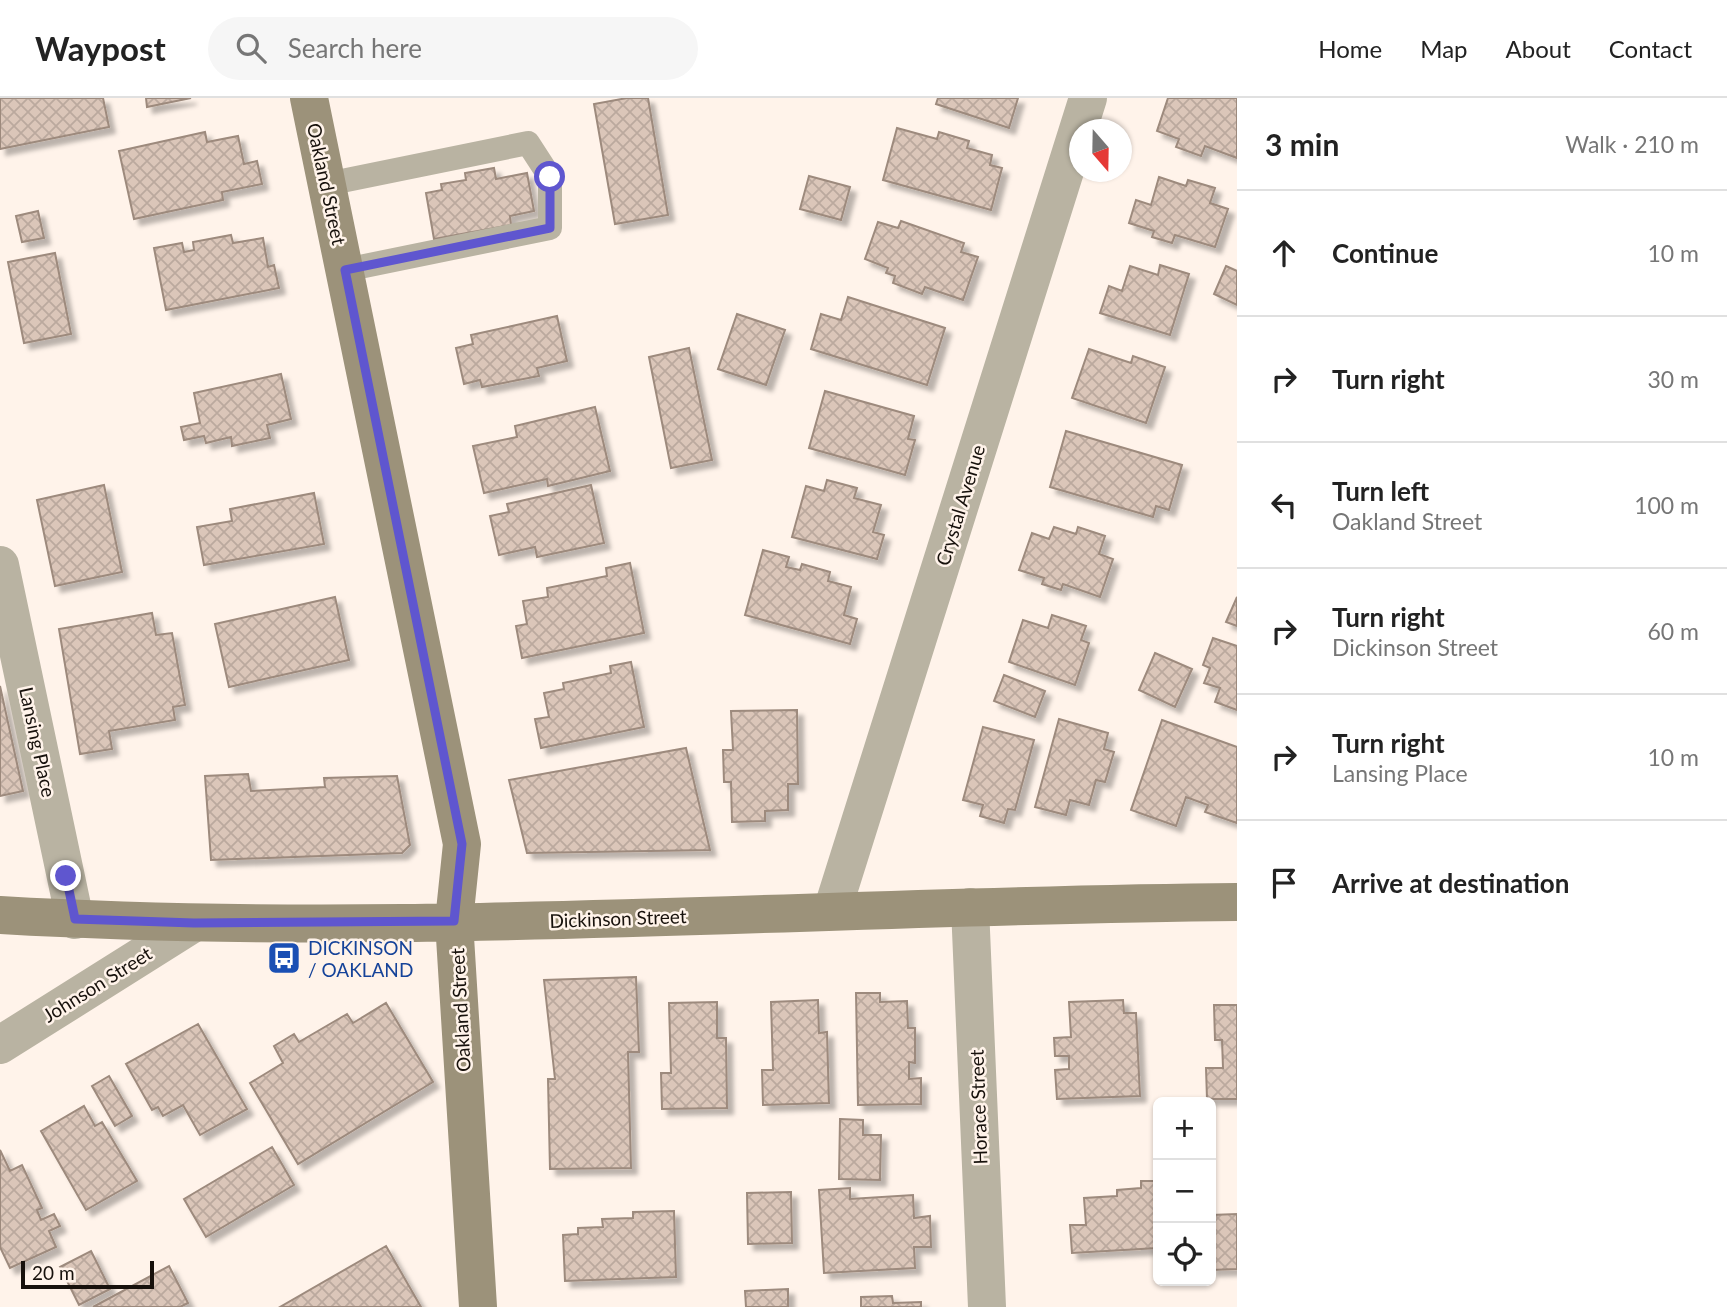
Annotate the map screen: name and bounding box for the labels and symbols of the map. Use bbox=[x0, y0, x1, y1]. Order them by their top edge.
north arrow bbox=[1069, 119, 1132, 182]
street label: Oakland Street bbox=[303, 121, 351, 247]
route start bbox=[534, 161, 565, 192]
street label: Crystal Avenue bbox=[931, 442, 989, 568]
street label: Lansing Place bbox=[15, 685, 61, 799]
route end bbox=[50, 860, 81, 891]
street label: Dickinson Street bbox=[549, 904, 687, 932]
place label: DICKINSON / OAKLAND bbox=[308, 936, 413, 981]
bus stop icon: DICKINSON / OAKLAND bbox=[265, 939, 303, 977]
street label: Johnson Street bbox=[38, 941, 156, 1027]
street label: Oakland Street bbox=[445, 947, 475, 1073]
street label: Horace Street bbox=[964, 1049, 992, 1165]
scale bar bbox=[21, 1258, 154, 1290]

